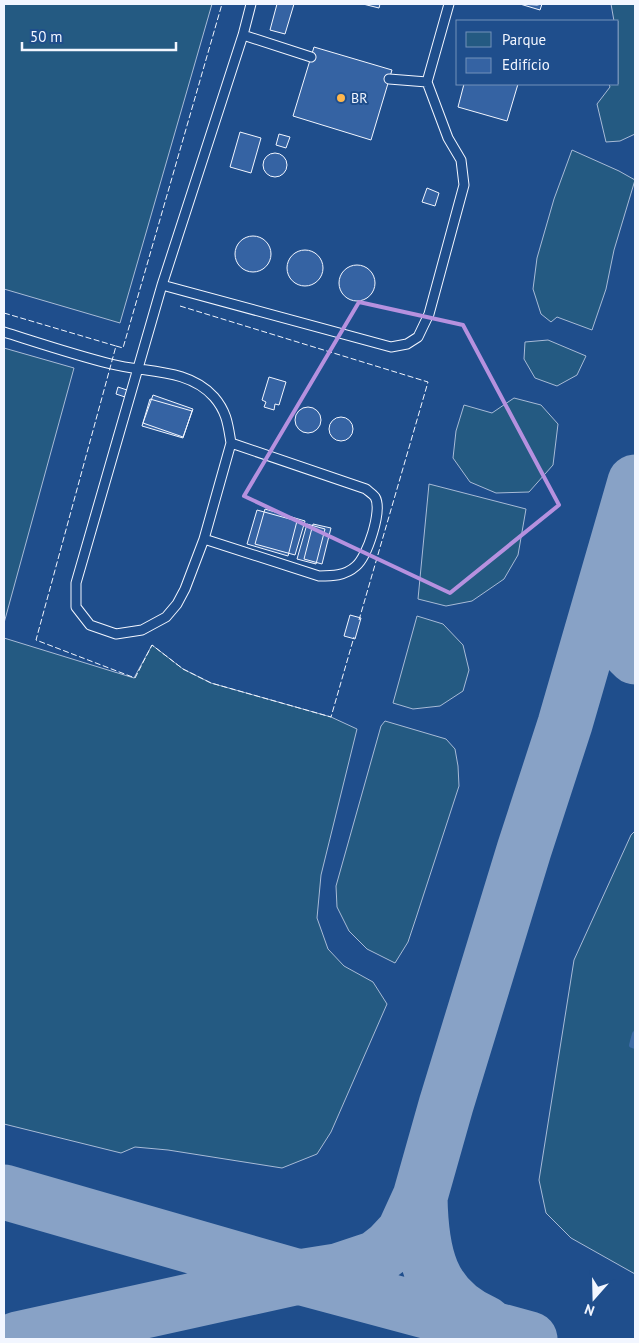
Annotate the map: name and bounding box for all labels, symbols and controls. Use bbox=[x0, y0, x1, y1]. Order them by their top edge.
scale bar bbox=[22, 20, 176, 52]
legend bbox=[456, 20, 619, 85]
text: 50 m bbox=[30, 27, 63, 46]
text: Parque bbox=[502, 30, 546, 49]
text: Edifício bbox=[502, 55, 550, 74]
place label: BR bbox=[351, 89, 368, 107]
marker: BR bbox=[335, 92, 347, 104]
north arrow bbox=[569, 1273, 619, 1323]
text: N bbox=[582, 1300, 597, 1320]

